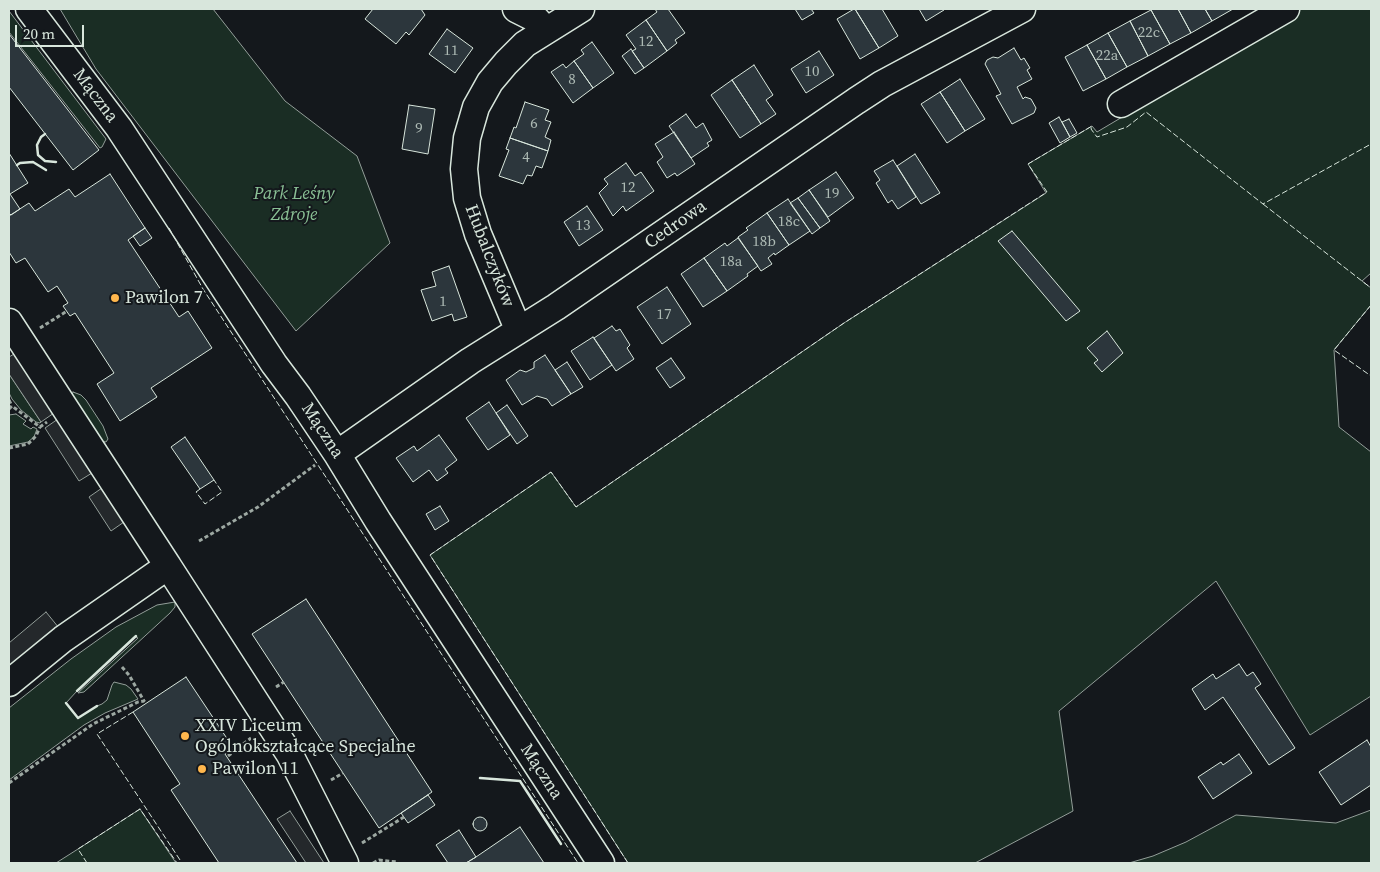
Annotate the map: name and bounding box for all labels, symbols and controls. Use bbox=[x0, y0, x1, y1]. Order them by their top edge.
scale bar bbox=[18, 15, 86, 47]
text: 20 m bbox=[23, 23, 55, 44]
house number: 22c bbox=[1138, 24, 1160, 42]
house number: 12 bbox=[639, 33, 653, 51]
house number: 11 bbox=[444, 42, 458, 60]
house number: 22a bbox=[1096, 47, 1118, 65]
house number: 10 bbox=[805, 63, 819, 81]
street label: Mączna bbox=[68, 65, 122, 127]
house number: 8 bbox=[568, 71, 576, 89]
house number: 6 bbox=[530, 115, 538, 133]
house number: 9 bbox=[415, 120, 423, 138]
house number: 4 bbox=[522, 149, 530, 167]
house number: 12 bbox=[621, 179, 635, 197]
park label: Park Leśny Zdroje bbox=[253, 183, 335, 225]
house number: 19 bbox=[825, 185, 839, 203]
street label: Cedrowa bbox=[641, 196, 711, 254]
street label: Hubalczyków bbox=[460, 202, 518, 310]
house number: 18c bbox=[778, 213, 800, 231]
house number: 13 bbox=[576, 217, 590, 235]
house number: 18b bbox=[752, 233, 776, 251]
house number: 18a bbox=[720, 253, 742, 271]
place label: Pawilon 7 bbox=[125, 287, 203, 309]
marker: Pawilon 7 bbox=[109, 292, 121, 304]
house number: 1 bbox=[439, 293, 447, 311]
house number: 17 bbox=[657, 306, 671, 324]
street label: Mączna bbox=[296, 399, 348, 463]
place label: XXIV Liceum Ogólnokształcące Specjalne bbox=[195, 715, 416, 758]
marker: XXIV Liceum Ogólnokształcące Specjalne bbox=[179, 730, 191, 742]
street label: Mączna bbox=[515, 740, 567, 804]
place label: Pawilon 11 bbox=[212, 758, 299, 780]
marker: Pawilon 11 bbox=[196, 763, 208, 775]

